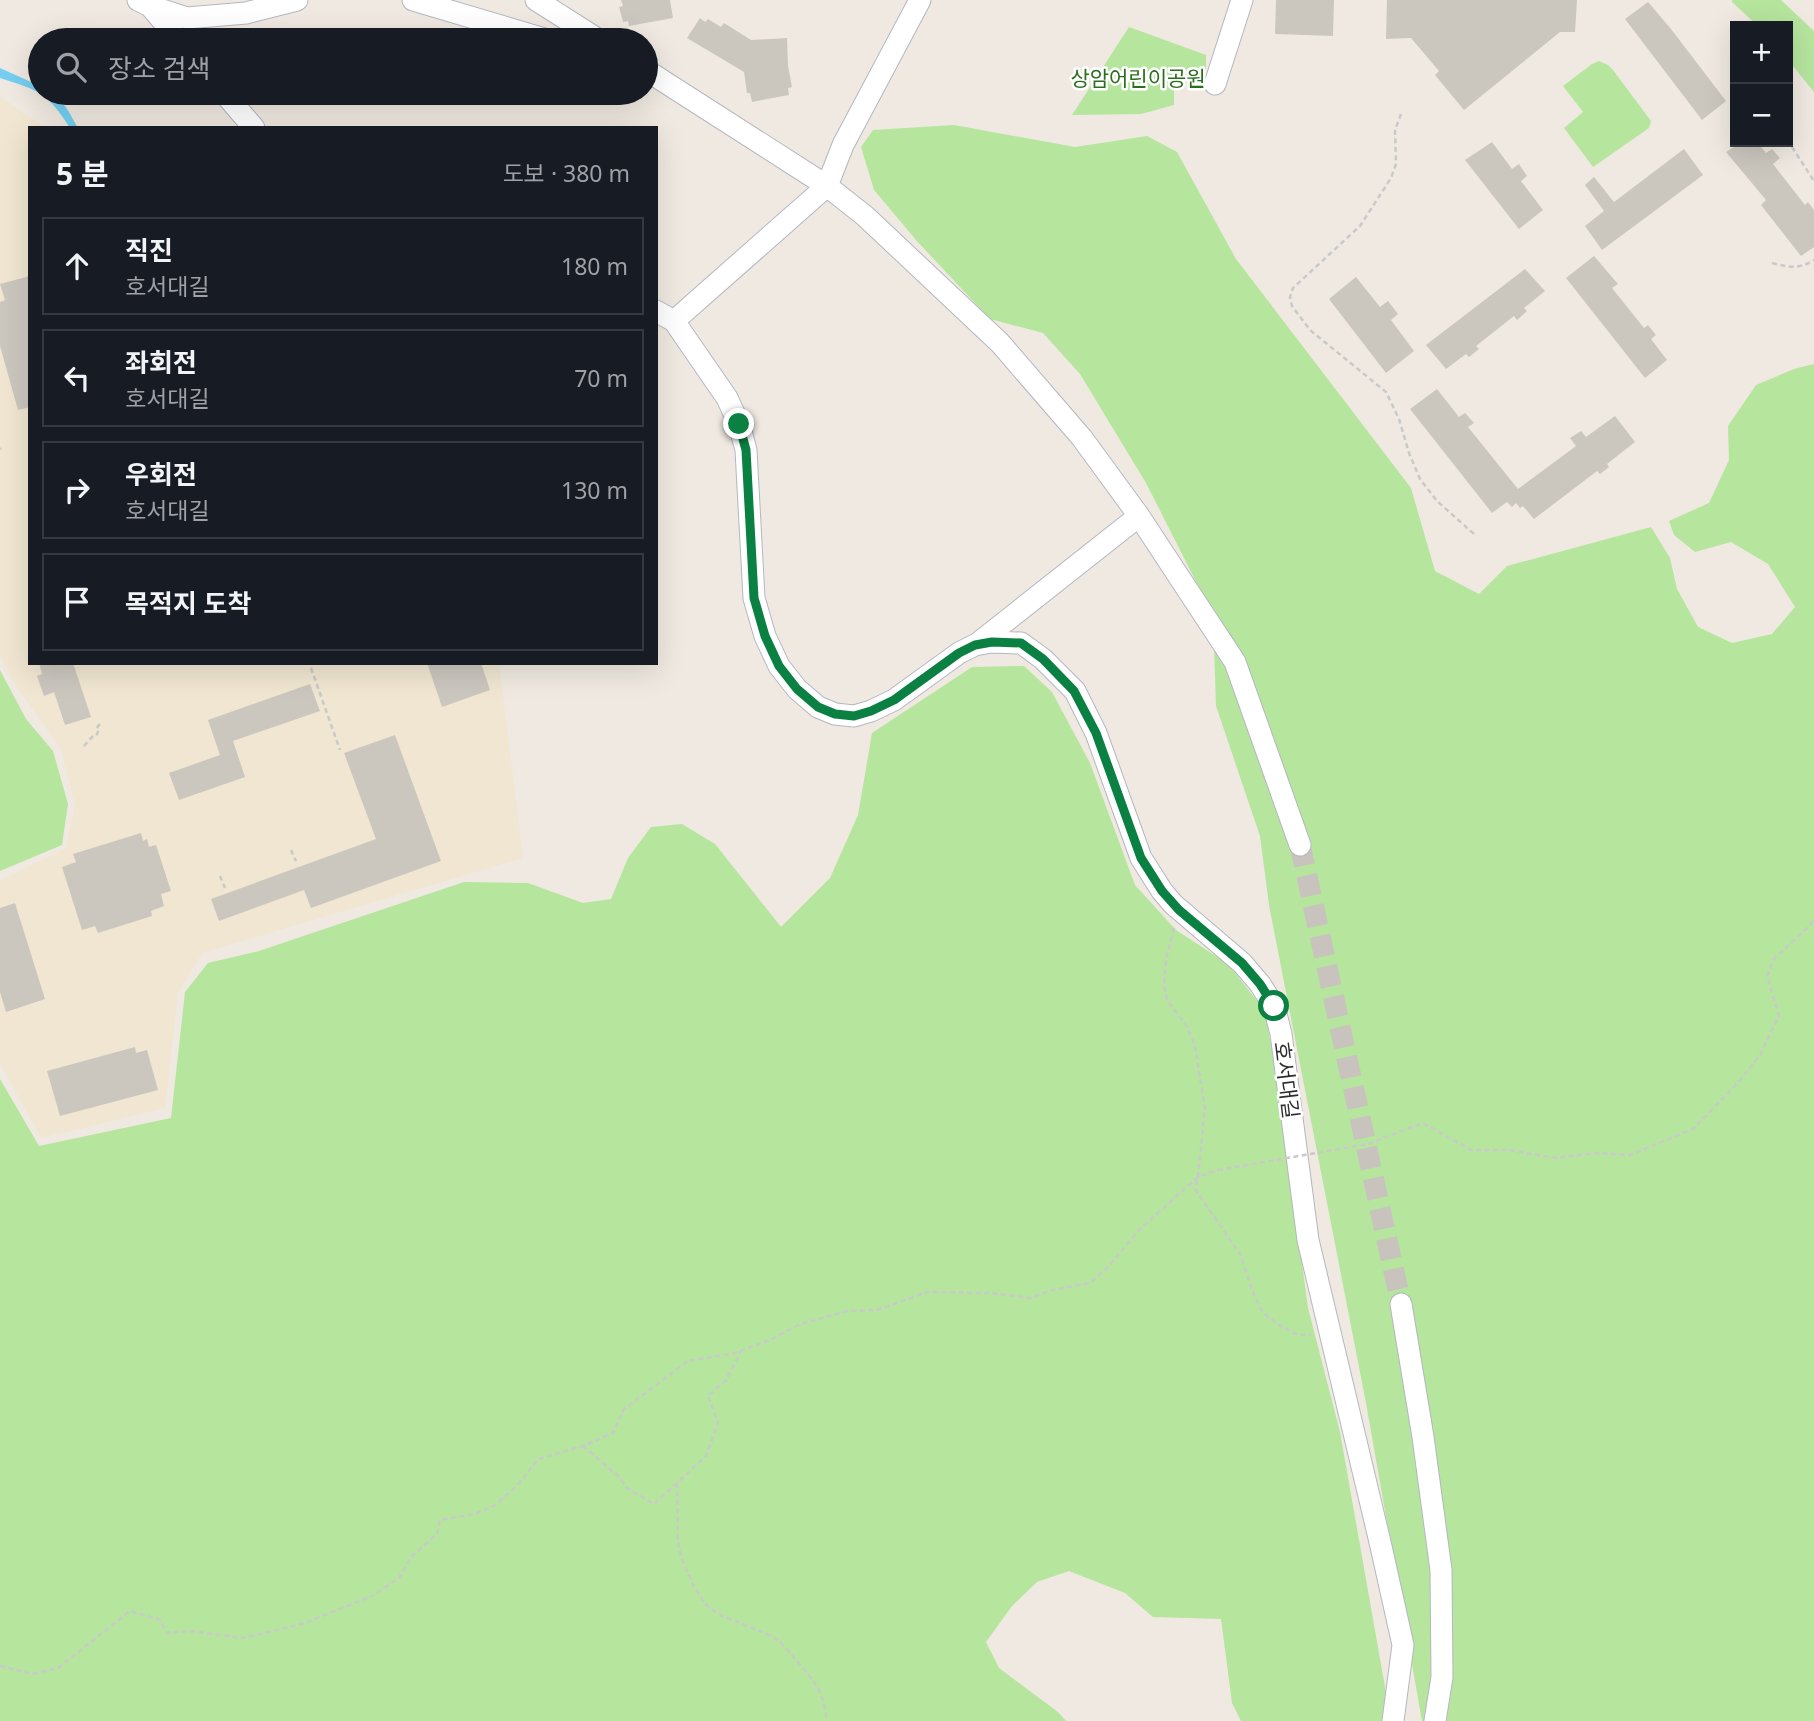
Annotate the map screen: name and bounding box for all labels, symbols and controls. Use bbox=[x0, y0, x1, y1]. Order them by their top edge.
map controls bbox=[1730, 21, 1793, 147]
button: + bbox=[1730, 21, 1793, 84]
search box bbox=[28, 28, 658, 105]
icon: search bbox=[52, 48, 90, 86]
text: 장소 검색 bbox=[108, 50, 210, 86]
park label: 상암어린이공원 bbox=[1070, 64, 1206, 92]
button: − bbox=[1730, 84, 1793, 147]
text: 5 분 bbox=[56, 153, 109, 194]
text: 도보 · 380 m bbox=[503, 157, 630, 189]
text: 직진 bbox=[125, 232, 173, 268]
icon: ahead bbox=[58, 247, 96, 285]
text: 180 m bbox=[561, 250, 628, 282]
text: 호서대길 bbox=[125, 270, 210, 302]
text: 좌회전 bbox=[125, 344, 197, 380]
icon: left bbox=[58, 359, 96, 397]
text: 70 m bbox=[574, 362, 628, 394]
text: 호서대길 bbox=[125, 382, 210, 414]
route end bbox=[723, 408, 754, 439]
text: 우회전 bbox=[125, 456, 197, 492]
icon: right bbox=[58, 471, 96, 509]
text: 130 m bbox=[561, 474, 628, 506]
text: 호서대길 bbox=[125, 494, 210, 526]
icon: arrive bbox=[58, 583, 96, 621]
text: 목적지 도착 bbox=[125, 585, 251, 621]
route start bbox=[1258, 990, 1289, 1021]
street label: 호서대길 bbox=[1268, 1040, 1306, 1120]

